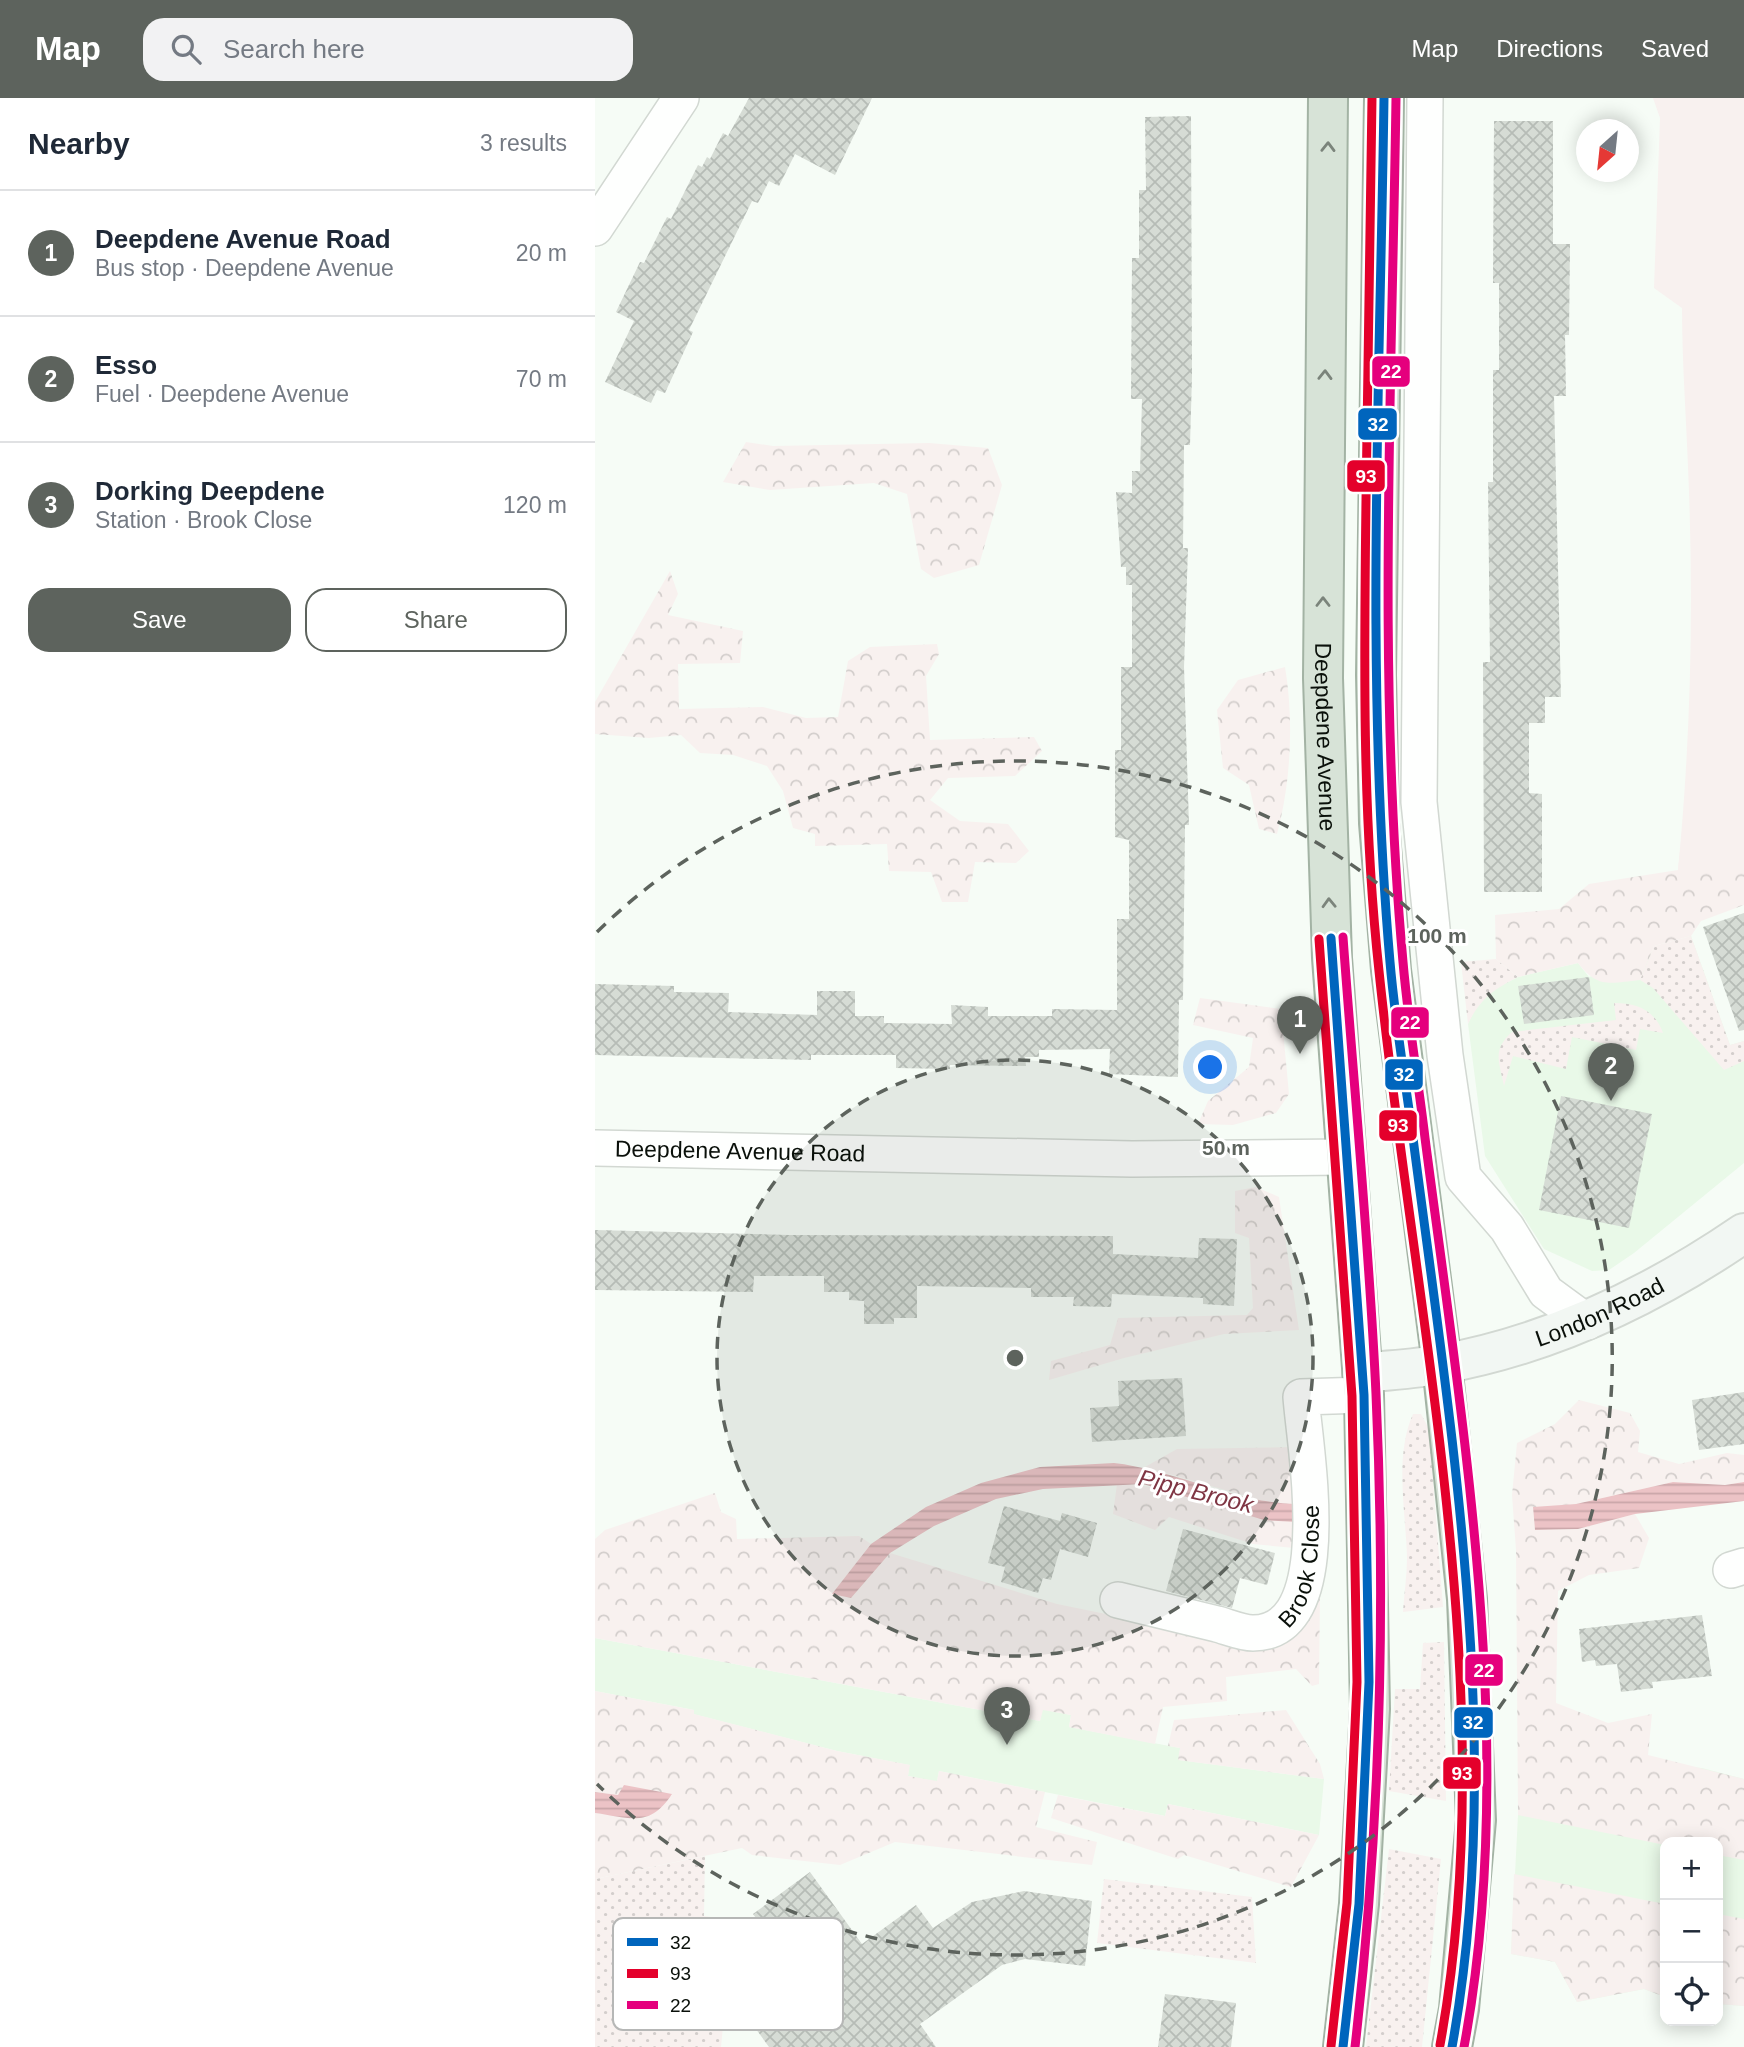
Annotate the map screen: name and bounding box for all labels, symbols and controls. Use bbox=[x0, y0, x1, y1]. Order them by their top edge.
search box bbox=[143, 18, 633, 81]
text: Map bbox=[35, 30, 101, 67]
icon: search bbox=[167, 30, 205, 68]
text: Search here bbox=[223, 34, 365, 64]
text: Map bbox=[1412, 35, 1458, 62]
text: Directions bbox=[1496, 35, 1603, 62]
text: Saved bbox=[1641, 35, 1709, 62]
north arrow bbox=[1576, 119, 1639, 182]
text: Nearby bbox=[28, 127, 130, 160]
text: 3 results bbox=[480, 130, 567, 156]
one-way arrow bbox=[1320, 141, 1336, 152]
text: Deepdene Avenue Road bbox=[95, 224, 391, 254]
text: 1 bbox=[45, 240, 57, 266]
text: 20 m bbox=[516, 240, 567, 266]
text: Bus stop · Deepdene Avenue bbox=[95, 255, 394, 281]
text: Esso bbox=[95, 350, 157, 380]
line badge: 22 bbox=[1371, 355, 1411, 388]
text: 22 bbox=[1380, 361, 1402, 382]
text: 2 bbox=[45, 366, 57, 392]
text: 70 m bbox=[516, 366, 567, 392]
one-way arrow bbox=[1317, 369, 1333, 379]
text: Fuel · Deepdene Avenue bbox=[95, 381, 349, 407]
line badge: 32 bbox=[1357, 407, 1398, 441]
text: 32 bbox=[1367, 414, 1389, 435]
line badge: 93 bbox=[1346, 459, 1386, 493]
text: 93 bbox=[1355, 466, 1377, 487]
text: Dorking Deepdene bbox=[95, 476, 325, 506]
text: 3 bbox=[45, 492, 57, 518]
text: 120 m bbox=[503, 492, 567, 518]
text: Station · Brook Close bbox=[95, 507, 312, 533]
button: Save bbox=[28, 588, 291, 652]
button: Share bbox=[305, 588, 567, 652]
one-way arrow bbox=[1315, 596, 1331, 607]
street label: Deepdene Avenue bbox=[1310, 642, 1341, 832]
one-way arrow bbox=[1322, 897, 1337, 908]
text: 100 m bbox=[1407, 924, 1467, 947]
pin: 1 bbox=[1277, 996, 1323, 1054]
line badge: 22 bbox=[1390, 1006, 1430, 1039]
text: 22 bbox=[1399, 1012, 1421, 1033]
pin: 2 bbox=[1588, 1043, 1634, 1101]
your location bbox=[1193, 1050, 1227, 1084]
line badge: 32 bbox=[1384, 1058, 1424, 1091]
text: 32 bbox=[1393, 1064, 1415, 1085]
line badge: 93 bbox=[1378, 1109, 1418, 1142]
text: 93 bbox=[1387, 1115, 1409, 1136]
street label: Deepdene Avenue Road bbox=[615, 1135, 865, 1167]
text: 50 m bbox=[1202, 1136, 1250, 1159]
street label: London Road bbox=[1532, 1272, 1668, 1352]
centre of rings bbox=[1003, 1346, 1027, 1370]
water label: Pipp Brook bbox=[1136, 1464, 1258, 1519]
street label: Brook Close bbox=[1273, 1505, 1324, 1633]
line badge: 22 bbox=[1464, 1653, 1504, 1687]
text: 22 bbox=[1473, 1660, 1495, 1681]
pin: 3 bbox=[984, 1687, 1030, 1745]
line badge: 32 bbox=[1453, 1706, 1494, 1739]
text: 32 bbox=[1462, 1712, 1484, 1733]
line badge: 93 bbox=[1442, 1756, 1482, 1790]
text: 93 bbox=[1451, 1763, 1473, 1784]
map controls bbox=[1660, 1837, 1723, 2026]
button: + bbox=[1660, 1837, 1723, 1900]
button: − bbox=[1660, 1900, 1723, 1963]
legend bbox=[613, 1918, 843, 2030]
text: 32 bbox=[670, 1932, 691, 1953]
text: 93 bbox=[670, 1963, 691, 1984]
button: locate bbox=[1660, 1963, 1723, 2026]
text: 22 bbox=[670, 1995, 691, 2016]

